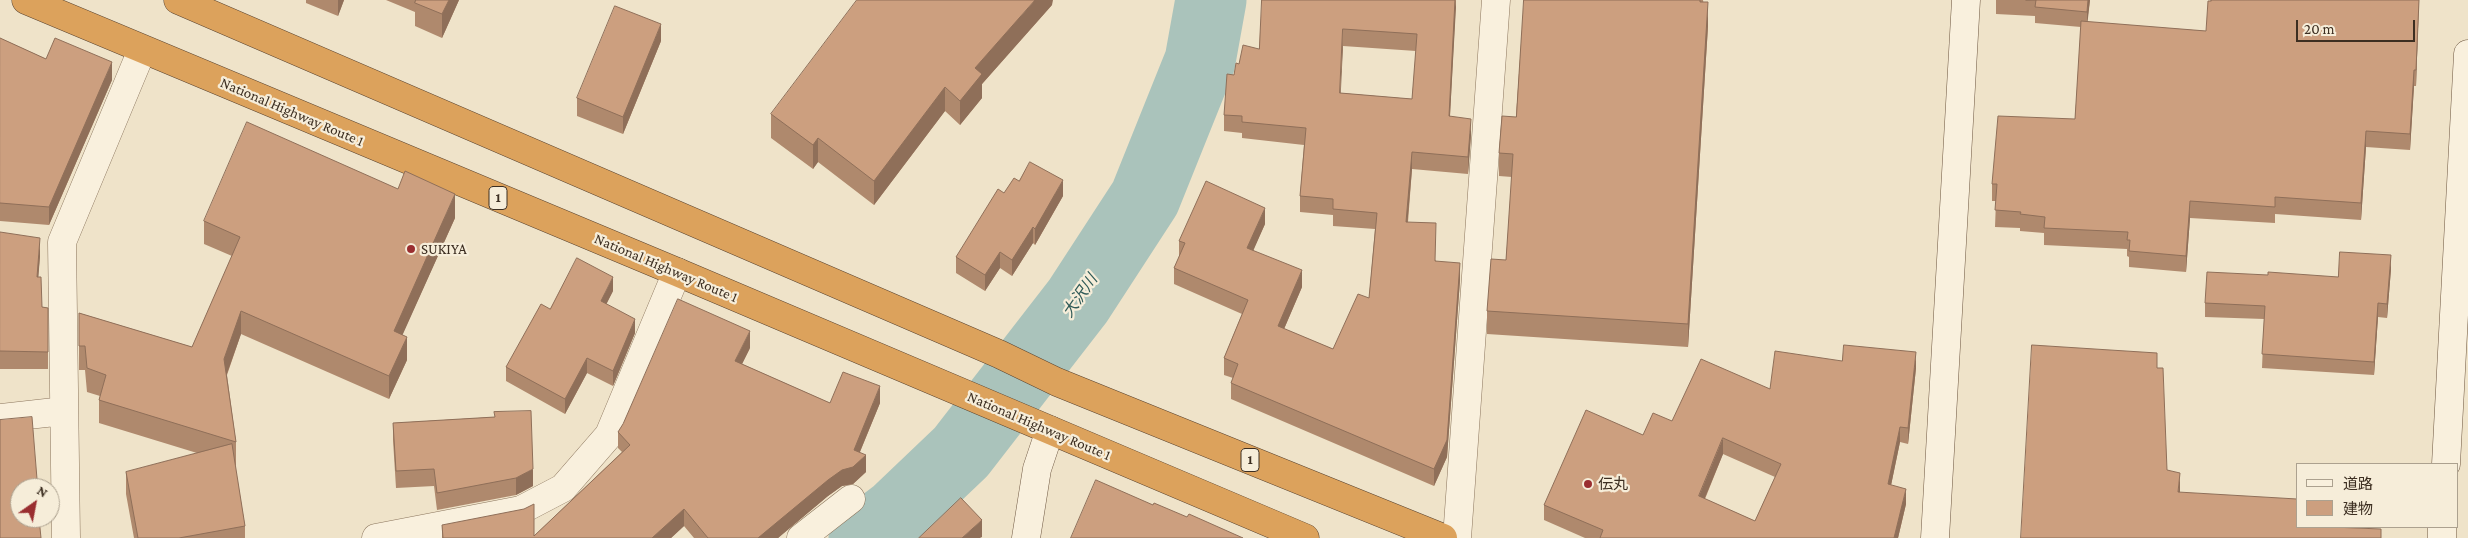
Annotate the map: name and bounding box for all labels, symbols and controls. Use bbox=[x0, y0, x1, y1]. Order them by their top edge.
scale bar bbox=[2298, 10, 2417, 42]
text: 20 m bbox=[2304, 21, 2335, 37]
street label: National Highway Route 1 bbox=[218, 74, 366, 150]
road number: 1 bbox=[489, 187, 507, 210]
street label: National Highway Route 1 bbox=[592, 230, 740, 306]
place label: SUKIYA bbox=[421, 240, 467, 258]
marker: SUKIYA bbox=[405, 243, 417, 255]
water label: 大沢川 bbox=[1058, 271, 1102, 321]
street label: National Highway Route 1 bbox=[965, 388, 1113, 464]
road number: 1 bbox=[1241, 448, 1259, 472]
legend bbox=[2296, 463, 2458, 528]
place label: 伝丸 bbox=[1598, 475, 1628, 493]
text: 道路 bbox=[2343, 476, 2373, 492]
north arrow bbox=[10, 478, 60, 528]
marker: 伝丸 bbox=[1582, 478, 1594, 490]
text: N bbox=[34, 482, 51, 501]
text: 建物 bbox=[2343, 501, 2373, 517]

